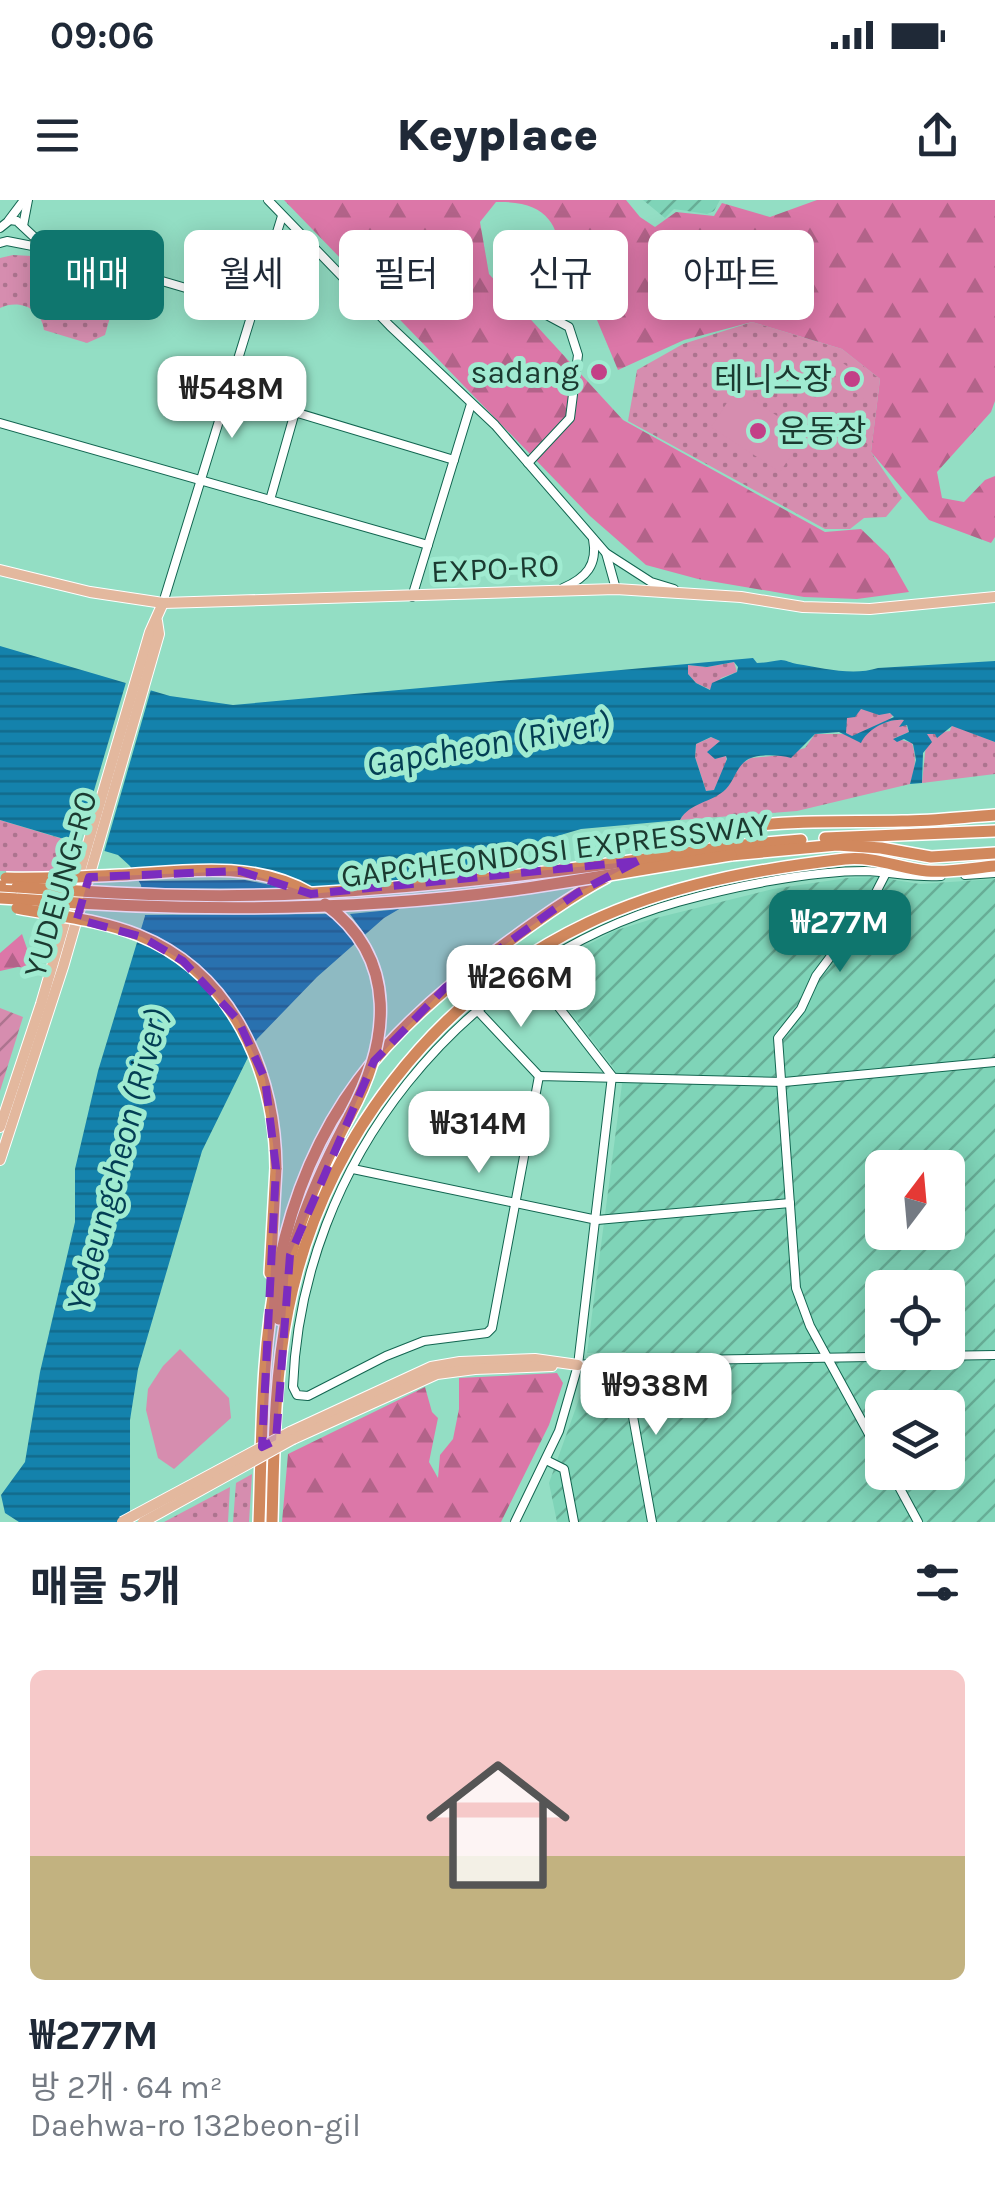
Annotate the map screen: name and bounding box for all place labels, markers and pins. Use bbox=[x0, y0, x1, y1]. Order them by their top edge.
place label: sadang bbox=[471, 354, 579, 391]
pin: ₩548M bbox=[162, 356, 302, 441]
marker: sadang bbox=[588, 361, 610, 383]
place label: 테니스장 bbox=[714, 361, 832, 398]
marker: 테니스장 bbox=[841, 368, 863, 390]
place label: 운동장 bbox=[778, 413, 866, 450]
marker: 운동장 bbox=[747, 420, 769, 442]
pin: ₩277M bbox=[770, 890, 910, 975]
pin: ₩266M bbox=[451, 945, 591, 1030]
pin: ₩314M bbox=[409, 1091, 549, 1176]
pin: ₩938M bbox=[586, 1353, 726, 1438]

